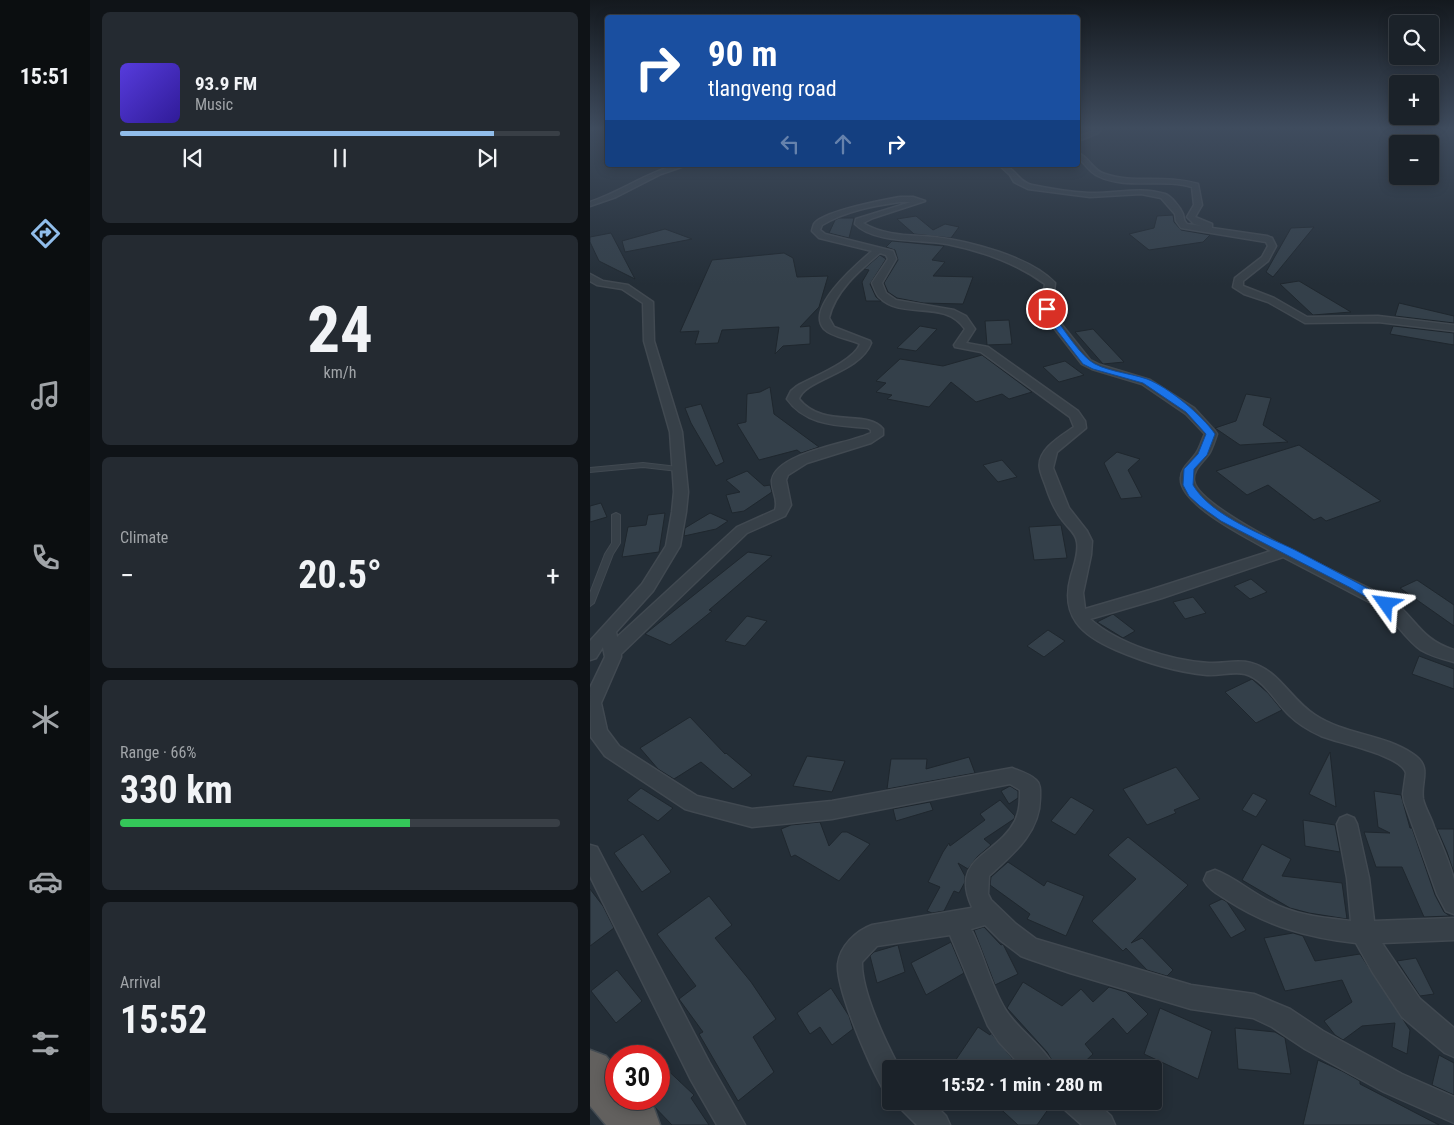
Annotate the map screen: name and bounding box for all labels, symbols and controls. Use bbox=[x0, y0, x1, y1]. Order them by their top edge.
map controls bbox=[1389, 15, 1439, 185]
button: search bbox=[1389, 15, 1439, 65]
text: 90 m bbox=[708, 34, 777, 75]
icon: right bbox=[625, 35, 690, 100]
text: 15:51 bbox=[20, 64, 70, 89]
text: 93.9 FM bbox=[195, 72, 257, 95]
button: + bbox=[1389, 75, 1439, 125]
text: tlangveng road bbox=[708, 76, 837, 101]
text: Music bbox=[195, 95, 233, 114]
icon: left bbox=[776, 130, 804, 158]
icon: ahead bbox=[829, 130, 857, 158]
icon: right bbox=[882, 130, 910, 158]
button: − bbox=[1389, 135, 1439, 185]
icon: previous bbox=[179, 144, 207, 172]
icon: pause bbox=[326, 144, 354, 172]
icon: next bbox=[473, 144, 501, 172]
icon: directions bbox=[28, 216, 63, 251]
pin bbox=[1026, 288, 1068, 330]
text: 24 bbox=[307, 292, 373, 368]
icon: arrive bbox=[1033, 295, 1061, 323]
text: km/h bbox=[324, 363, 356, 382]
icon: music bbox=[28, 378, 63, 413]
text: Climate bbox=[120, 528, 168, 547]
icon: phone bbox=[28, 540, 63, 575]
text: 20.5° bbox=[298, 553, 382, 597]
text: − bbox=[120, 559, 134, 592]
text: + bbox=[546, 559, 560, 592]
position arrow bbox=[1359, 577, 1411, 629]
icon: climate bbox=[28, 702, 63, 737]
text: Range · 66% bbox=[120, 743, 196, 762]
text: 330 km bbox=[120, 768, 233, 812]
icon: car bbox=[28, 864, 63, 899]
text: Arrival bbox=[120, 973, 161, 992]
text: 15:52 bbox=[120, 998, 207, 1042]
icon: filters bbox=[28, 1026, 63, 1061]
speed limit sign: 30 bbox=[605, 1045, 670, 1110]
text: 15:52 · 1 min · 280 m bbox=[941, 1073, 1103, 1096]

